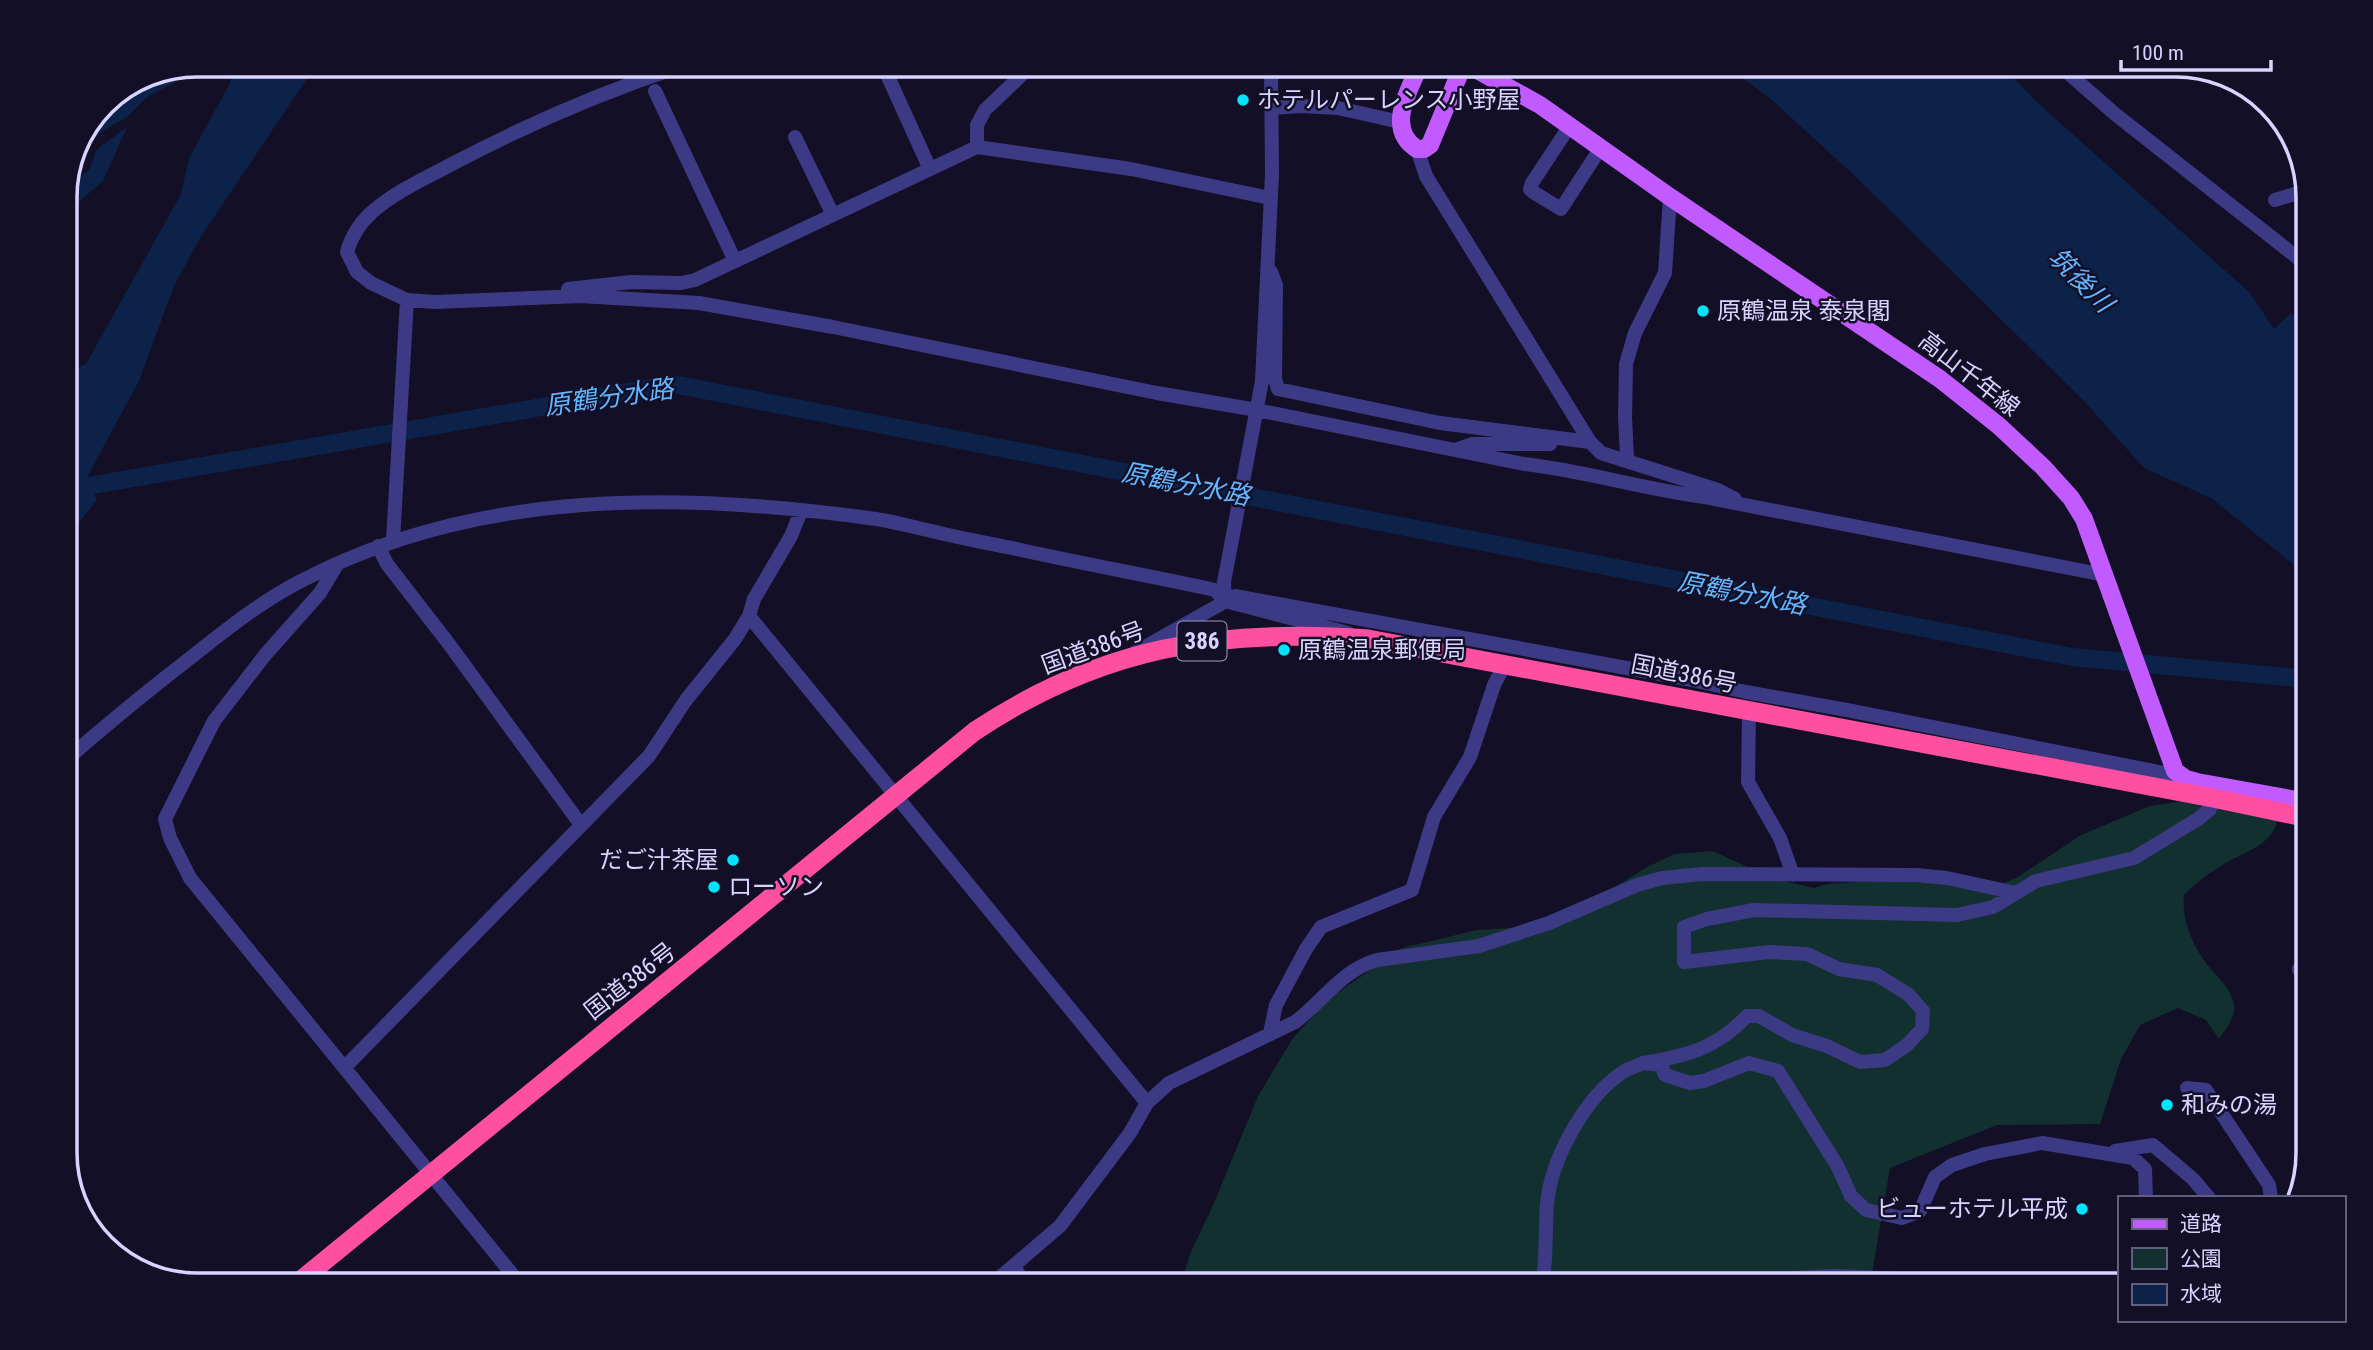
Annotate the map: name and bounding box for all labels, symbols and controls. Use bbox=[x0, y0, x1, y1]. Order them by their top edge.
scale bar bbox=[2121, 28, 2272, 72]
text: 100 m bbox=[2132, 41, 2184, 65]
place label: ホテルパーレンス小野屋 bbox=[1257, 86, 1521, 114]
marker: ホテルパーレンス小野屋 bbox=[1235, 92, 1251, 108]
water label: 筑後川 bbox=[2043, 242, 2121, 320]
place label: 原鶴温泉 泰泉閣 bbox=[1717, 297, 1891, 325]
marker: 原鶴温泉 泰泉閣 bbox=[1695, 303, 1711, 319]
street label: 高山千年線 bbox=[1913, 326, 2025, 422]
water label: 原鶴分水路 bbox=[543, 373, 677, 421]
water label: 原鶴分水路 bbox=[1119, 457, 1255, 512]
water label: 原鶴分水路 bbox=[1675, 566, 1811, 621]
street label: 国道386号 bbox=[1038, 616, 1148, 680]
road number: 386 bbox=[1178, 622, 1226, 660]
place label: 原鶴温泉郵便局 bbox=[1298, 636, 1466, 664]
marker: 原鶴温泉郵便局 bbox=[1276, 642, 1292, 658]
street label: 国道386号 bbox=[1629, 650, 1739, 698]
place label: だご汁茶屋 bbox=[599, 846, 719, 874]
marker: だご汁茶屋 bbox=[725, 852, 741, 868]
place label: ローソン bbox=[728, 873, 824, 901]
marker: ローソン bbox=[706, 879, 722, 895]
street label: 国道386号 bbox=[579, 937, 681, 1025]
place label: 和みの湯 bbox=[2181, 1091, 2277, 1119]
marker: 和みの湯 bbox=[2159, 1097, 2175, 1113]
place label: ビューホテル平成 bbox=[1876, 1195, 2068, 1223]
legend bbox=[2118, 1196, 2345, 1322]
marker: ビューホテル平成 bbox=[2074, 1201, 2090, 1217]
text: 道路 bbox=[2180, 1212, 2222, 1236]
text: 公園 bbox=[2180, 1247, 2222, 1271]
text: 水域 bbox=[2180, 1282, 2222, 1306]

